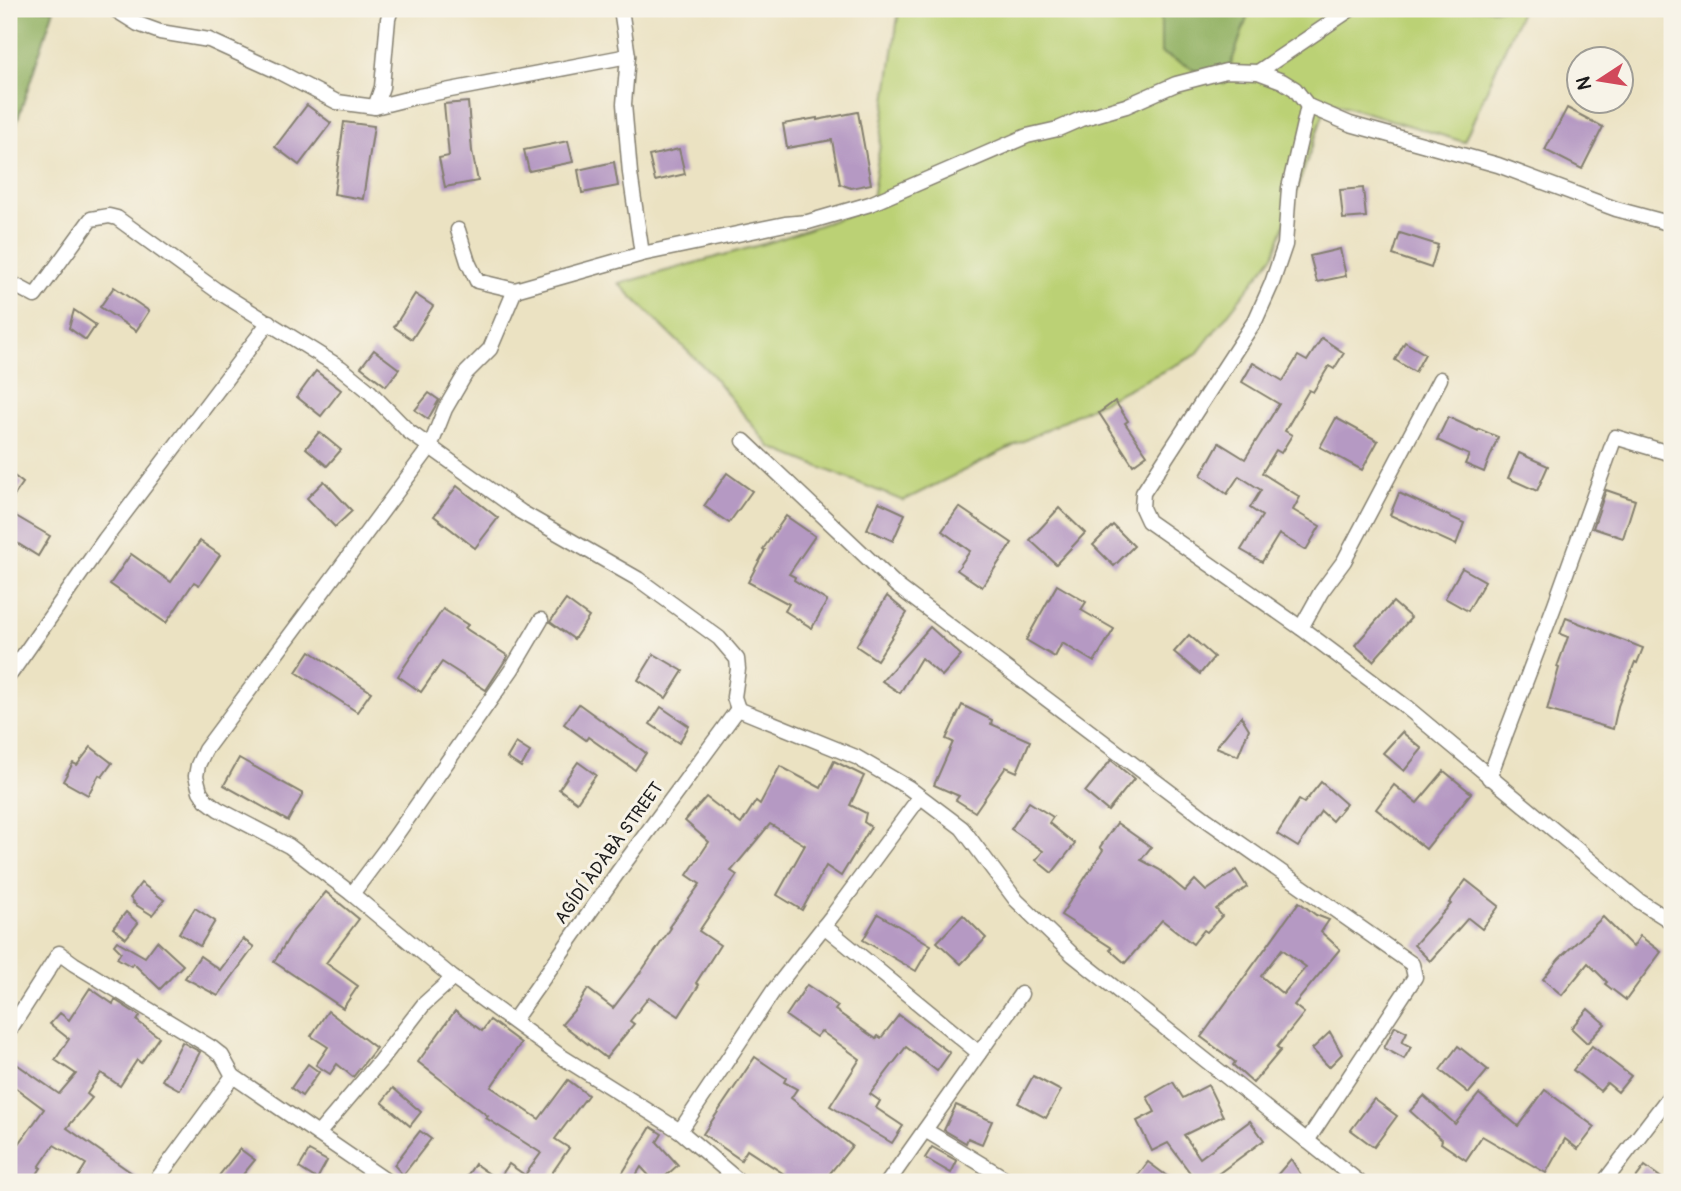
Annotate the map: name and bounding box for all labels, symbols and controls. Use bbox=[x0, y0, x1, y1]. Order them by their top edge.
north arrow bbox=[1566, 46, 1636, 116]
text: N bbox=[1571, 74, 1597, 92]
street label: AGÍDÍ ÀDÀBÀ STREET bbox=[550, 777, 668, 929]

